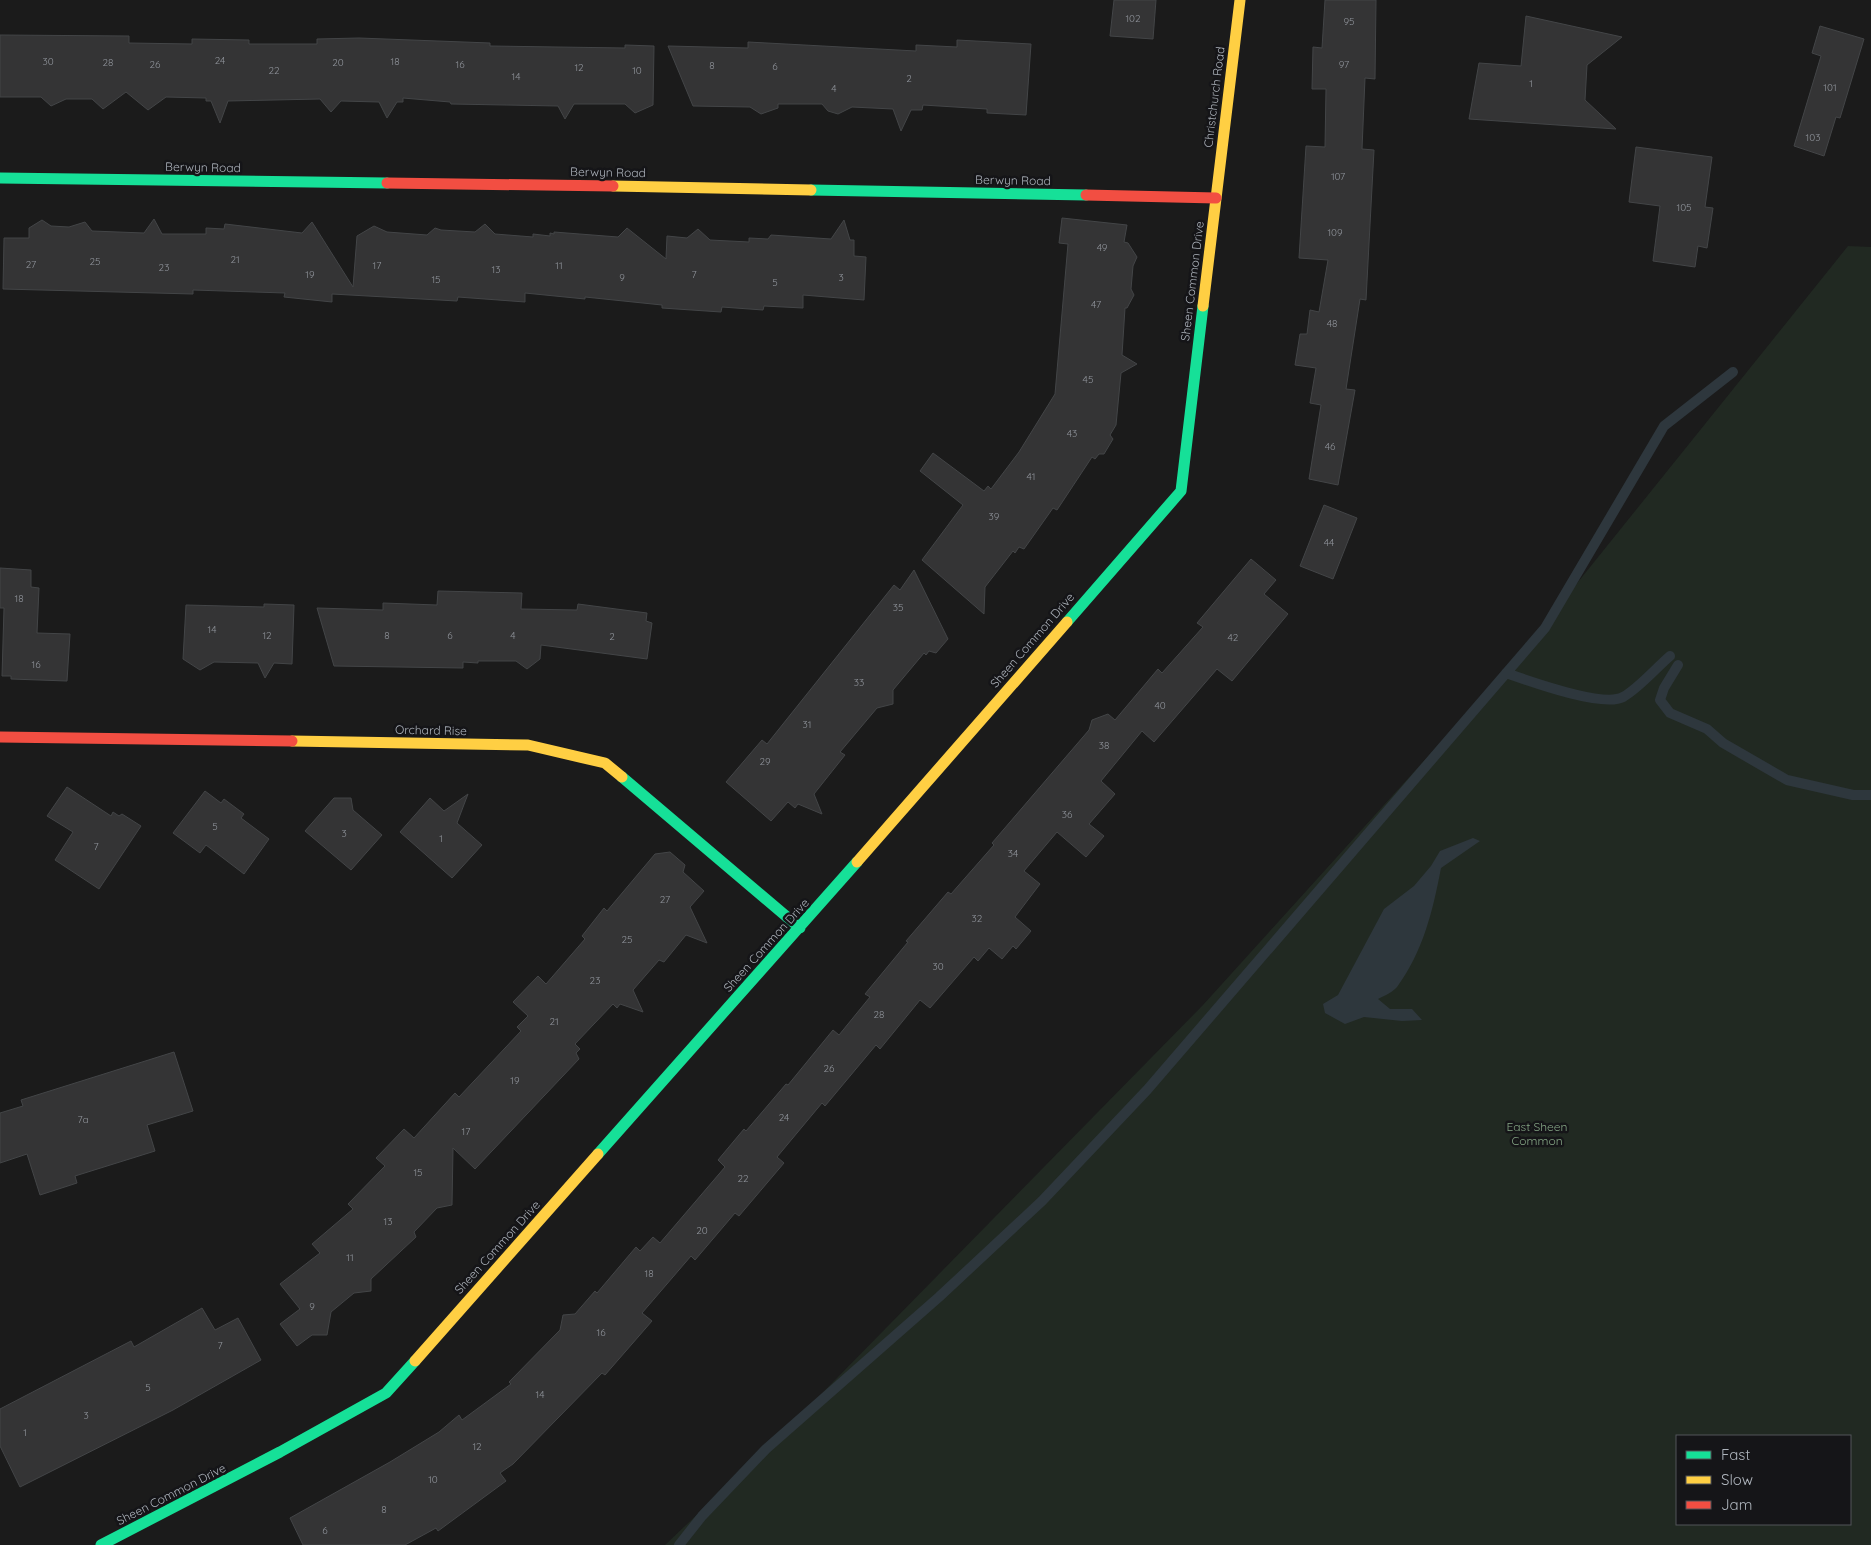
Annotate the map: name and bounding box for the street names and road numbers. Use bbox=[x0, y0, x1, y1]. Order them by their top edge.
street label: Christchurch Road bbox=[1200, 46, 1228, 148]
street label: Berwyn Road bbox=[165, 159, 241, 175]
street label: Berwyn Road bbox=[570, 164, 646, 180]
street label: Berwyn Road bbox=[975, 172, 1051, 188]
street label: Sheen Common Drive bbox=[1177, 220, 1207, 342]
street label: Sheen Common Drive bbox=[987, 589, 1077, 690]
street label: Orchard Rise bbox=[395, 722, 467, 738]
street label: Sheen Common Drive bbox=[720, 895, 812, 995]
street label: Sheen Common Drive bbox=[451, 1197, 543, 1297]
street label: Sheen Common Drive bbox=[114, 1460, 228, 1528]

